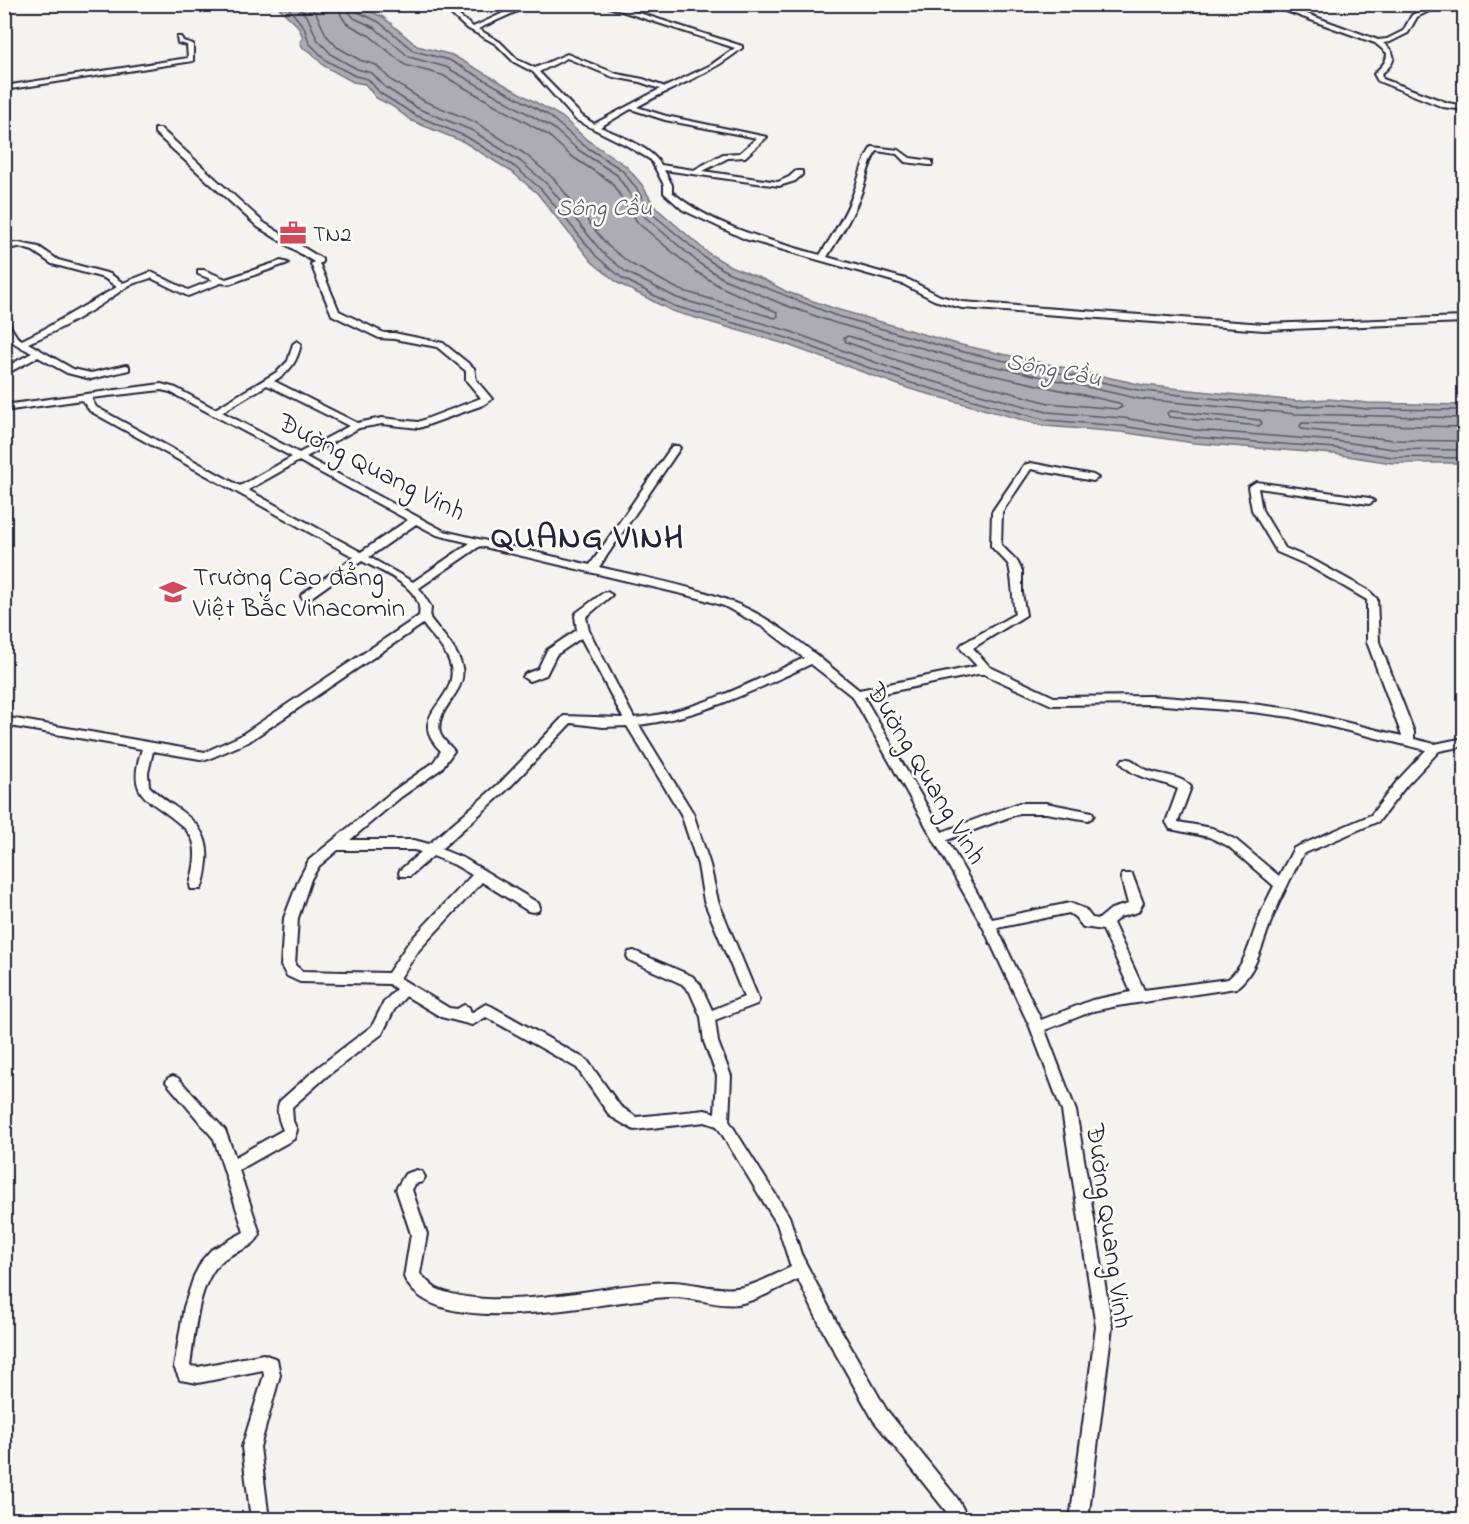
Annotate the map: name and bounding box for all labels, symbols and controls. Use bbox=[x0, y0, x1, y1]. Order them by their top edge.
water label: Sông Cầu bbox=[556, 192, 652, 227]
office icon: TN2 bbox=[278, 218, 308, 248]
place label: TN2 bbox=[313, 220, 351, 252]
water label: Sông Cầu bbox=[1003, 345, 1104, 398]
street label: Đường Quang Vinh bbox=[269, 404, 471, 532]
district label: QUANG VINH bbox=[491, 515, 685, 563]
place label: Trường Cao đẳng Việt Bắc Vinacomin bbox=[192, 559, 405, 629]
school or university icon: Trường Cao đẳng Việt Bắc Vinacomin bbox=[158, 577, 188, 607]
street label: Đường Quang Vinh bbox=[855, 675, 995, 873]
street label: Đường Quang Vinh bbox=[1074, 1121, 1141, 1331]

